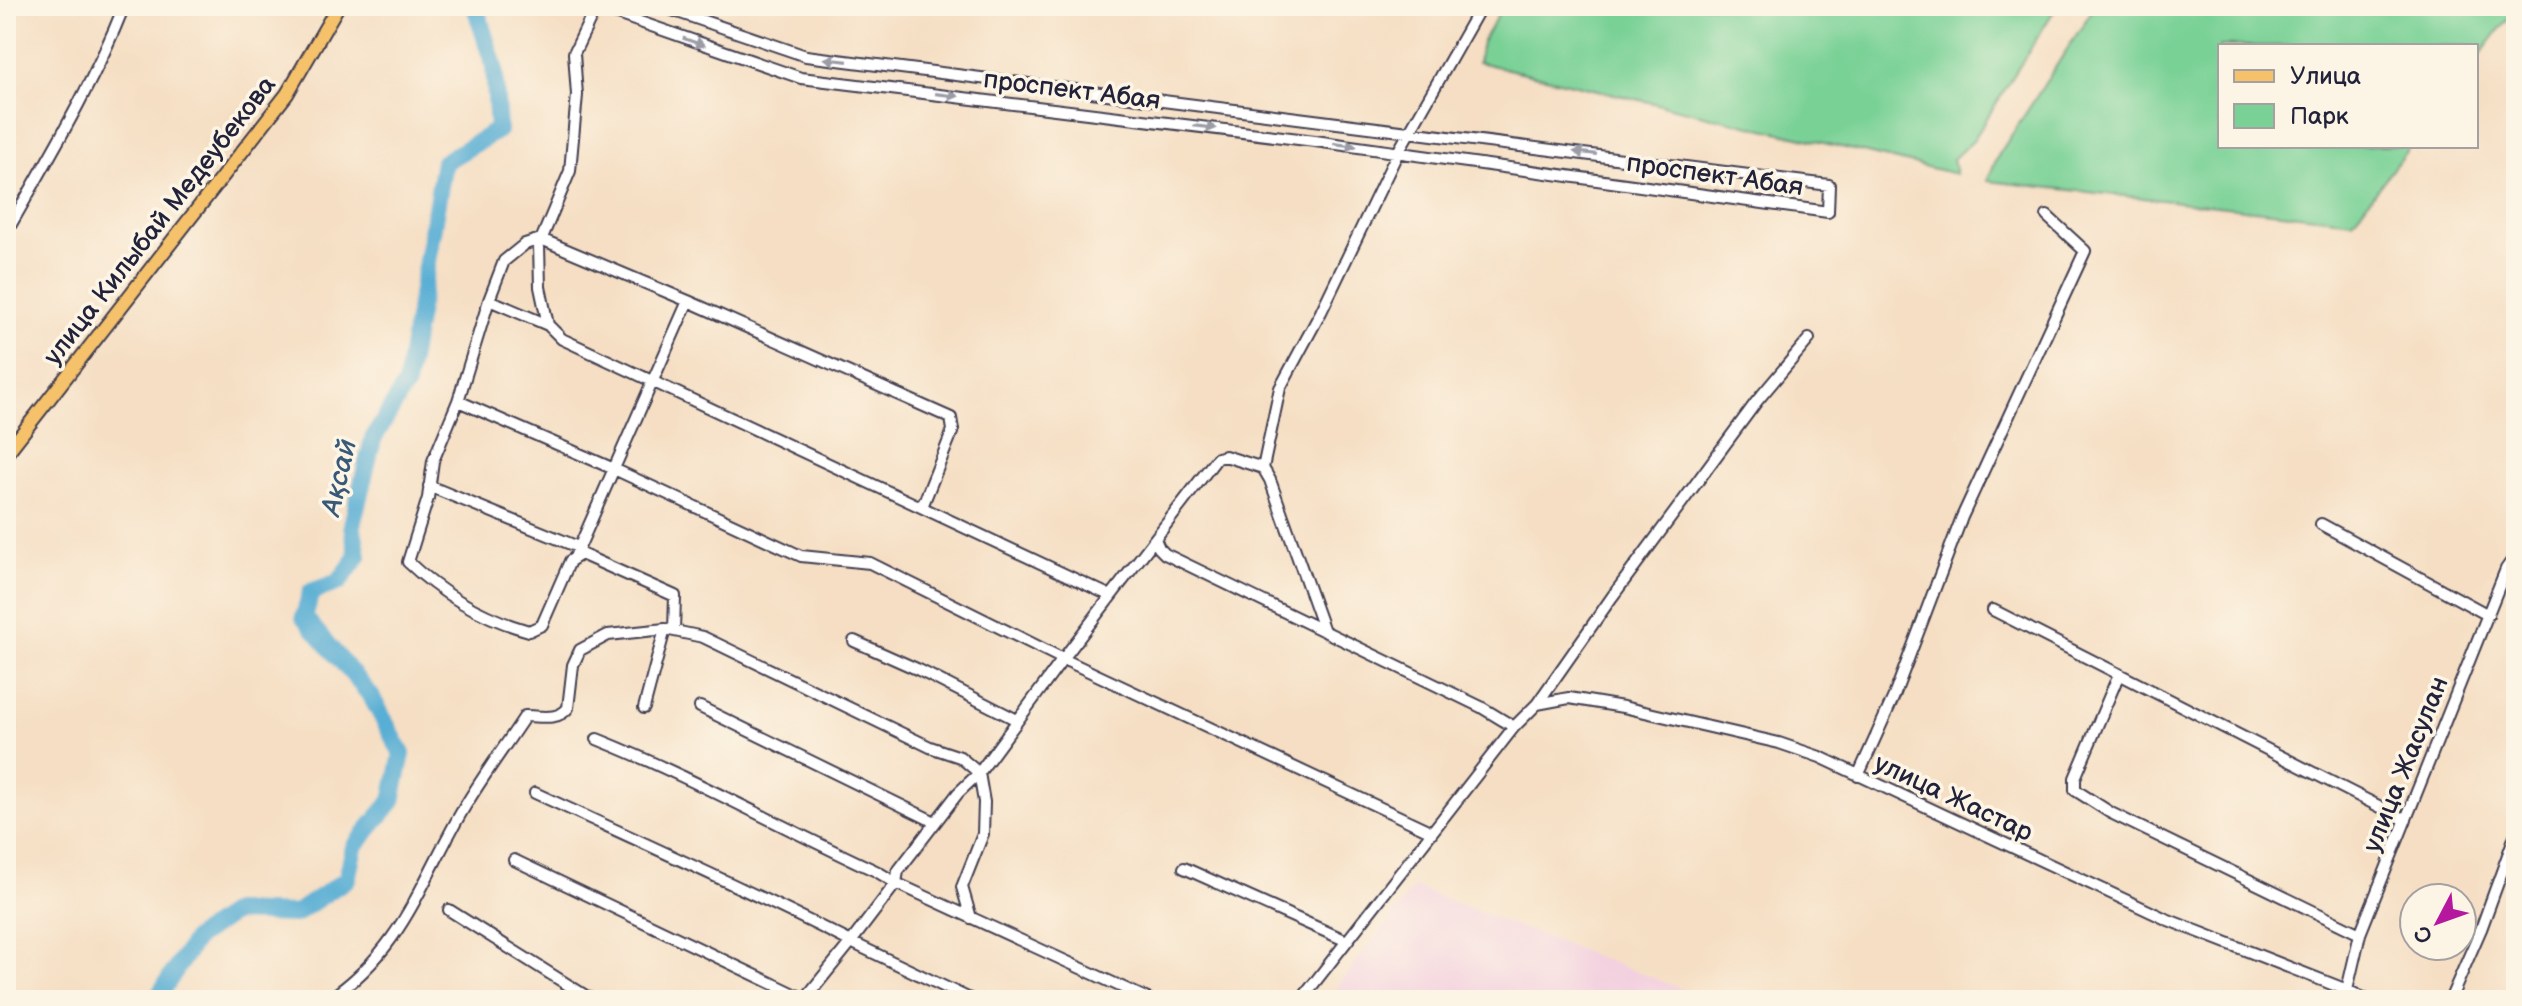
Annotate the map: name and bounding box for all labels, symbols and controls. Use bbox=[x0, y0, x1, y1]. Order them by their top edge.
one-way arrow bbox=[682, 36, 706, 48]
legend bbox=[2218, 44, 2478, 148]
one-way arrow bbox=[823, 53, 848, 66]
text: Улица bbox=[2290, 62, 2361, 91]
street label: проспект Абая bbox=[981, 64, 1162, 117]
street label: улица Килыбай Медеубекова bbox=[38, 70, 283, 372]
one-way arrow bbox=[935, 89, 960, 102]
text: Парк bbox=[2290, 102, 2349, 131]
one-way arrow bbox=[1193, 121, 1218, 134]
one-way arrow bbox=[1332, 139, 1357, 152]
one-way arrow bbox=[1572, 146, 1597, 159]
street label: проспект Абая bbox=[1624, 148, 1805, 203]
water label: Ақсай bbox=[314, 436, 364, 521]
street label: улица Жасулан bbox=[2357, 672, 2456, 857]
street label: улица Жастар bbox=[1869, 748, 2038, 849]
north arrow bbox=[2398, 882, 2478, 962]
text: С bbox=[2409, 920, 2439, 949]

